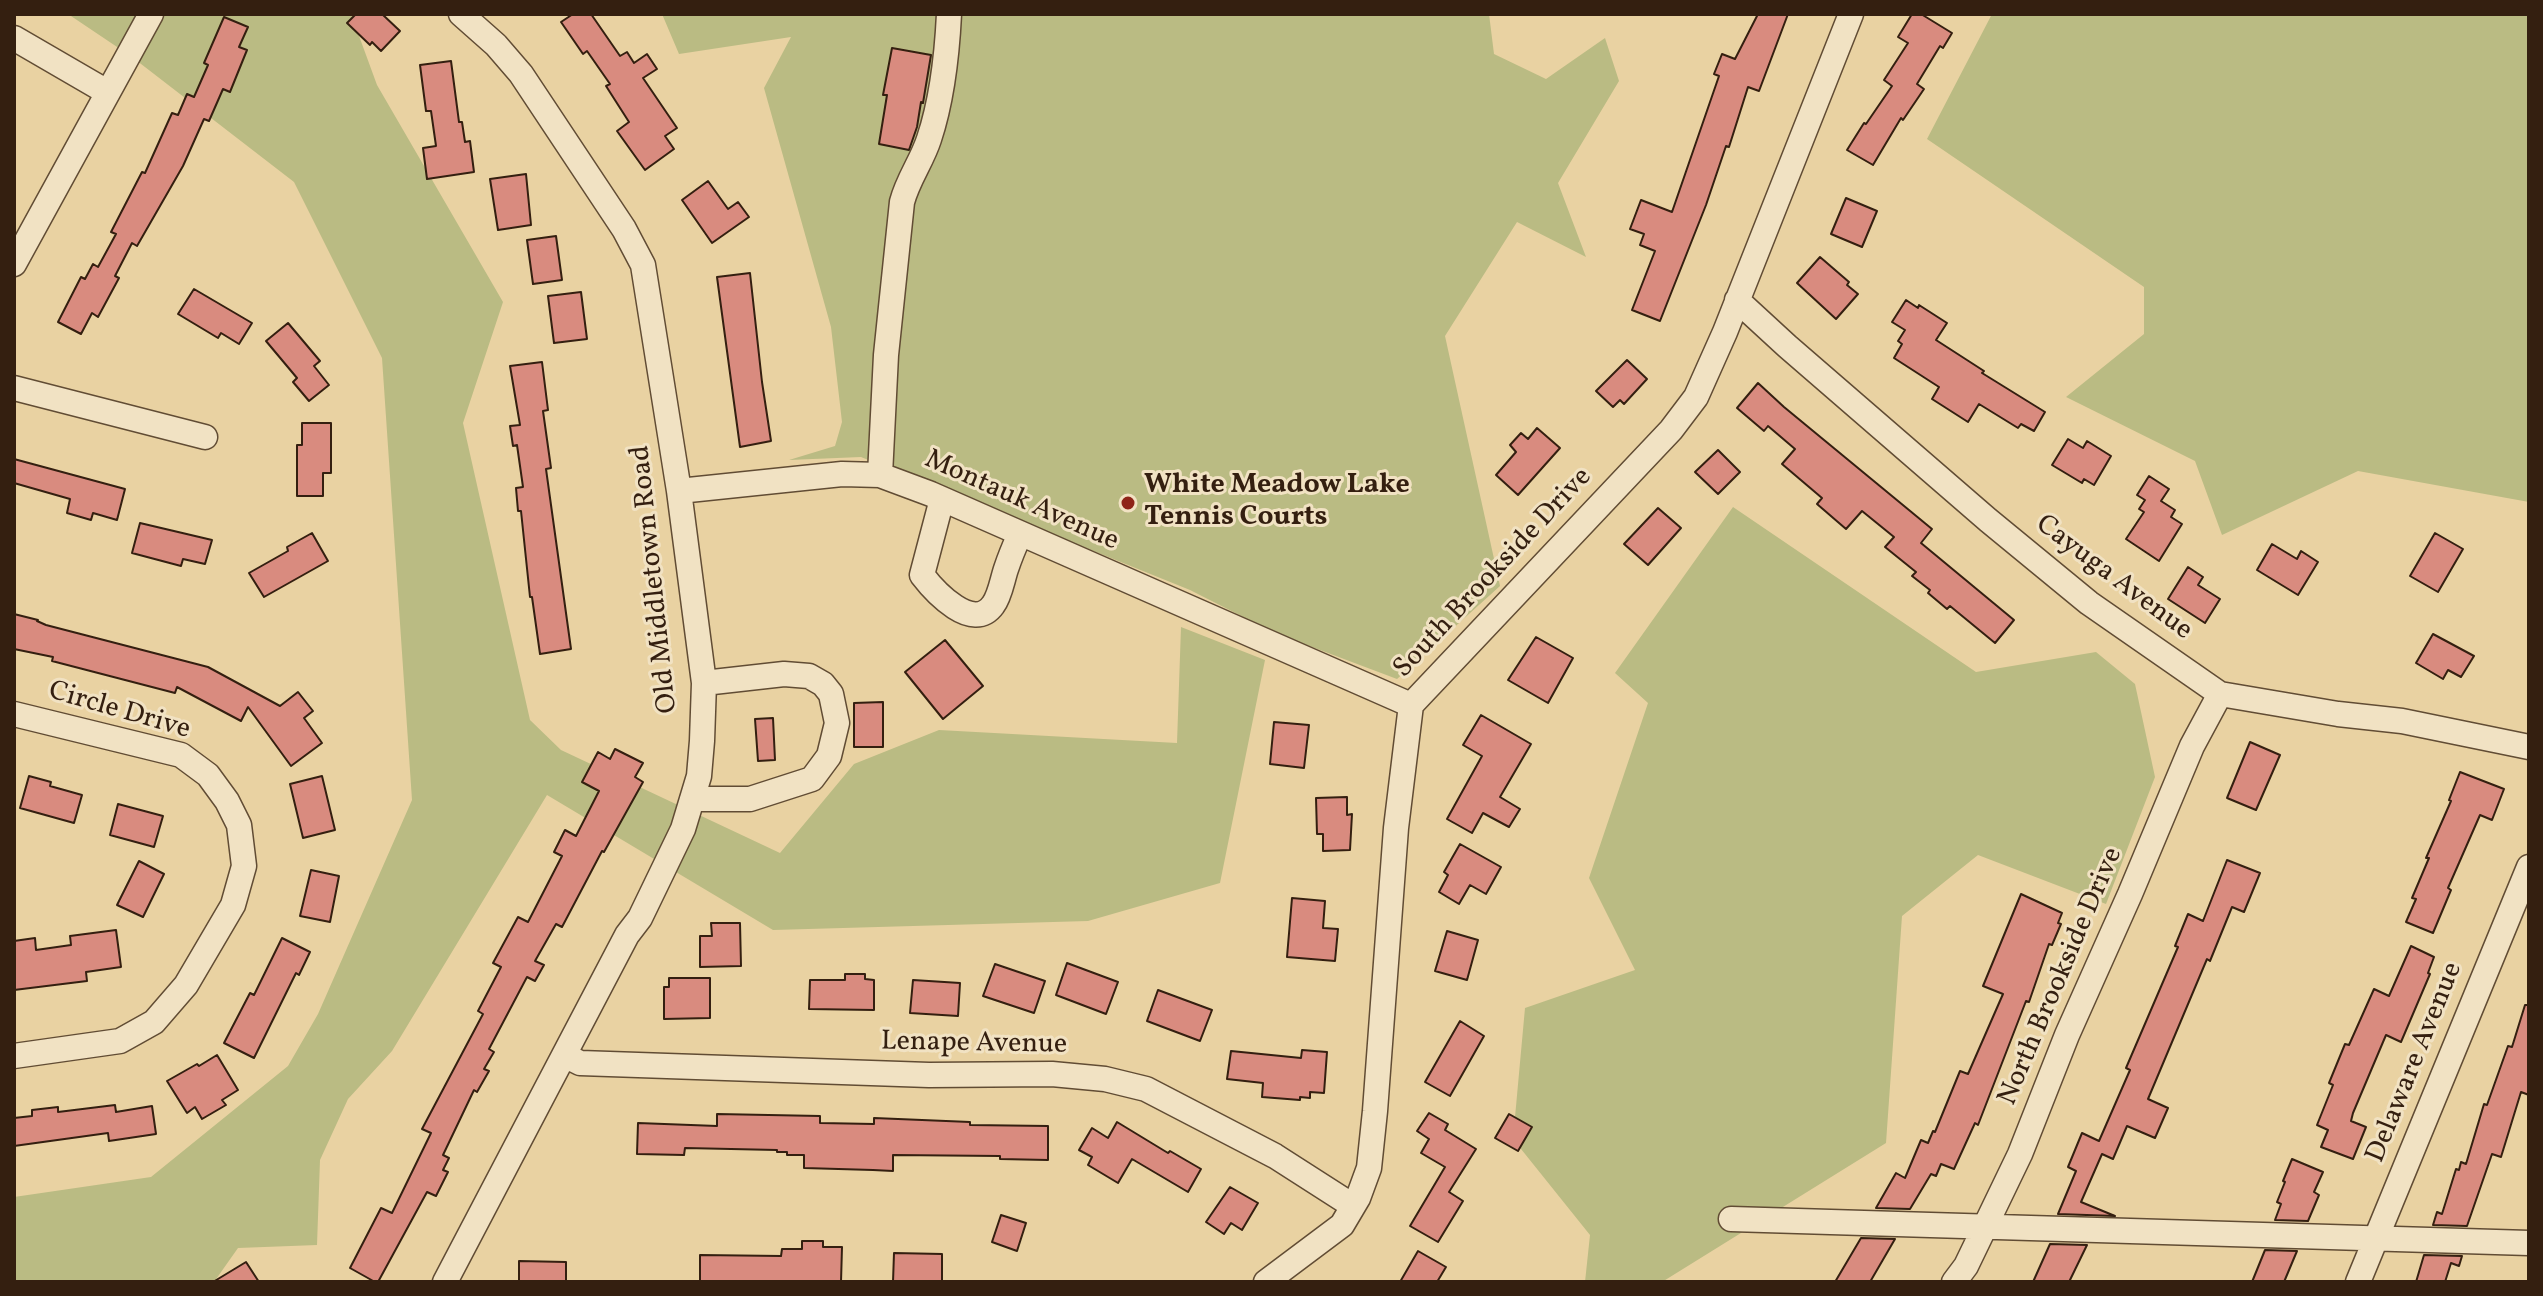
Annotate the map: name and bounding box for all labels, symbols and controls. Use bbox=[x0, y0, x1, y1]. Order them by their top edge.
street label: Old Middletown Road bbox=[625, 443, 687, 715]
street label: Montauk Avenue bbox=[919, 444, 1123, 560]
street label: South Brookside Drive bbox=[1388, 462, 1600, 686]
place label: White Meadow Lake Tennis Courts bbox=[1144, 470, 1410, 536]
marker: White Meadow Lake Tennis Courts bbox=[1119, 494, 1137, 512]
street label: Cayuga Avenue bbox=[2028, 509, 2198, 649]
street label: Circle Drive bbox=[44, 676, 194, 748]
street label: North Brookside Drive bbox=[1992, 843, 2132, 1111]
street label: Delaware Avenue bbox=[2361, 958, 2471, 1168]
street label: Lenape Avenue bbox=[881, 1027, 1067, 1063]

